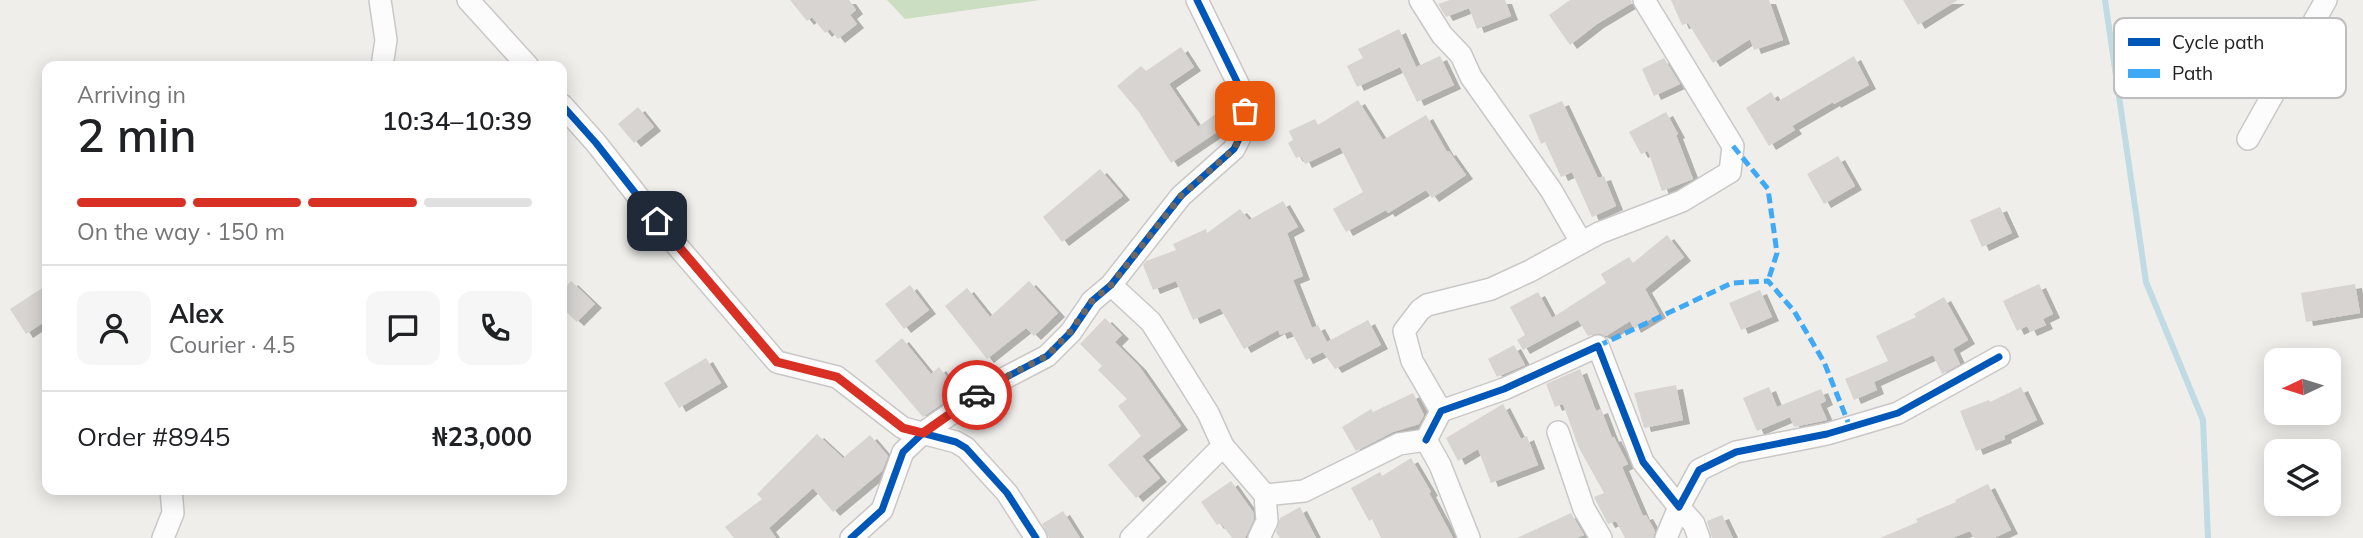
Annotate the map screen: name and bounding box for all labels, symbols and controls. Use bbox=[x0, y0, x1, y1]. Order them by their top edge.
legend bbox=[2114, 18, 2346, 98]
text: Cycle path bbox=[2172, 30, 2264, 54]
text: Path bbox=[2172, 61, 2213, 85]
text: Arriving in bbox=[77, 80, 186, 109]
pin bbox=[1215, 81, 1275, 141]
icon: bag bbox=[1226, 92, 1264, 130]
text: 10:34–10:39 bbox=[382, 104, 532, 137]
text: 2 min bbox=[77, 106, 196, 164]
pin bbox=[627, 191, 687, 251]
icon: home bbox=[638, 202, 676, 240]
text: On the way · 150 m bbox=[77, 217, 285, 246]
button: person bbox=[77, 291, 151, 365]
button: chat bbox=[366, 291, 440, 365]
button: phone bbox=[458, 291, 532, 365]
text: Alex bbox=[169, 297, 224, 330]
text: Courier · 4.5 bbox=[169, 330, 295, 359]
north arrow bbox=[2264, 348, 2342, 425]
map controls bbox=[2264, 348, 2341, 516]
courier bbox=[942, 360, 1012, 430]
icon: car bbox=[958, 376, 996, 414]
text: Order #8945 bbox=[77, 420, 230, 453]
text: ₦23,000 bbox=[432, 420, 532, 453]
button: layers bbox=[2264, 439, 2341, 516]

